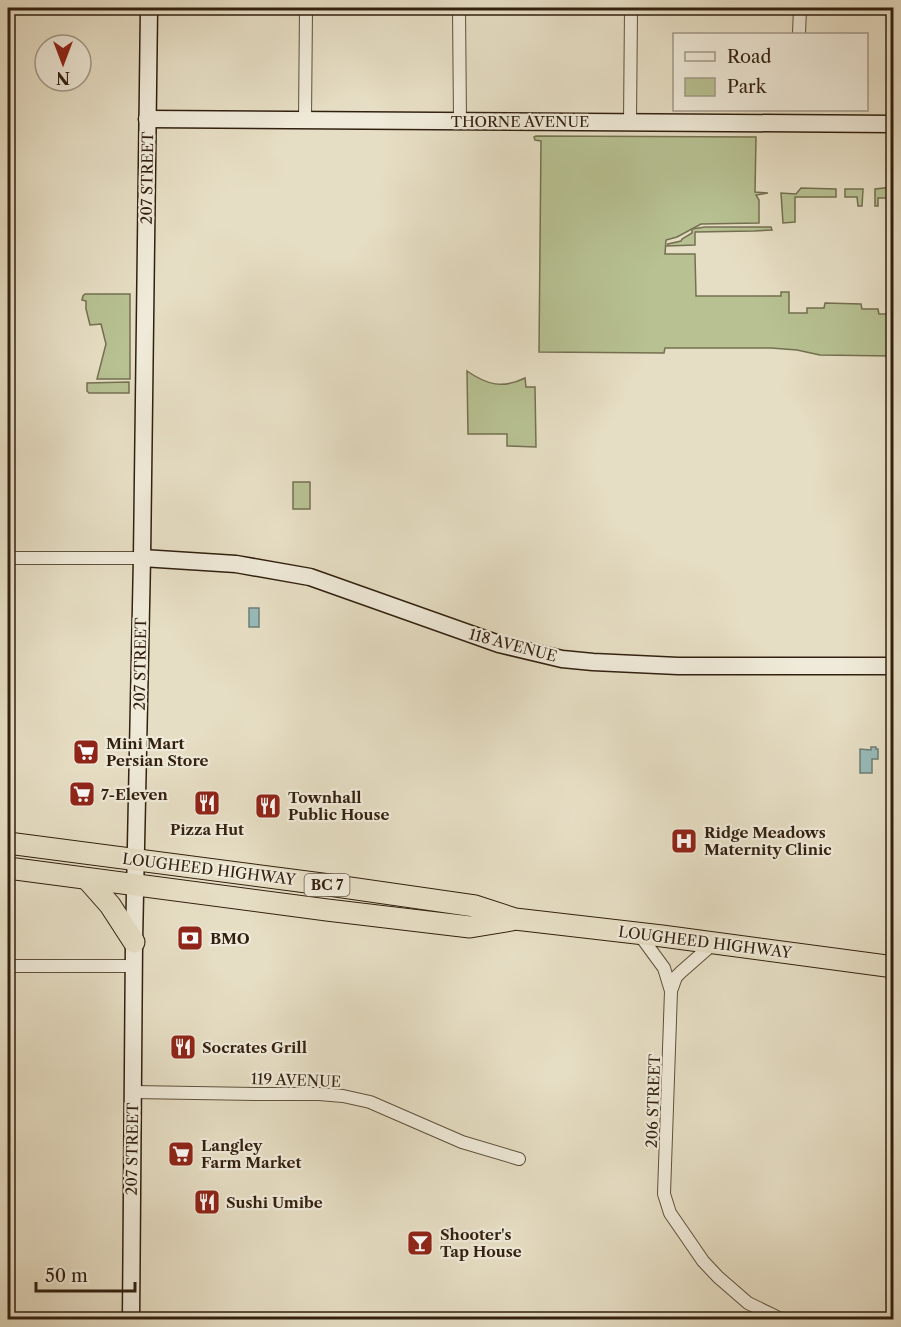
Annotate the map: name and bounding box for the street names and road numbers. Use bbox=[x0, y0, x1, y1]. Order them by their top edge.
street label: THORNE AVENUE bbox=[451, 112, 589, 131]
street label: 207 STREET bbox=[137, 131, 157, 224]
street label: 207 STREET bbox=[130, 617, 150, 710]
street label: 118 AVENUE bbox=[467, 624, 559, 666]
street label: LOUGHEED HIGHWAY bbox=[121, 849, 297, 889]
road number: BC 7 bbox=[304, 874, 350, 896]
street label: LOUGHEED HIGHWAY bbox=[617, 922, 793, 962]
street label: 206 STREET bbox=[642, 1053, 664, 1148]
street label: 119 AVENUE bbox=[251, 1069, 341, 1091]
street label: 207 STREET bbox=[122, 1102, 142, 1195]

